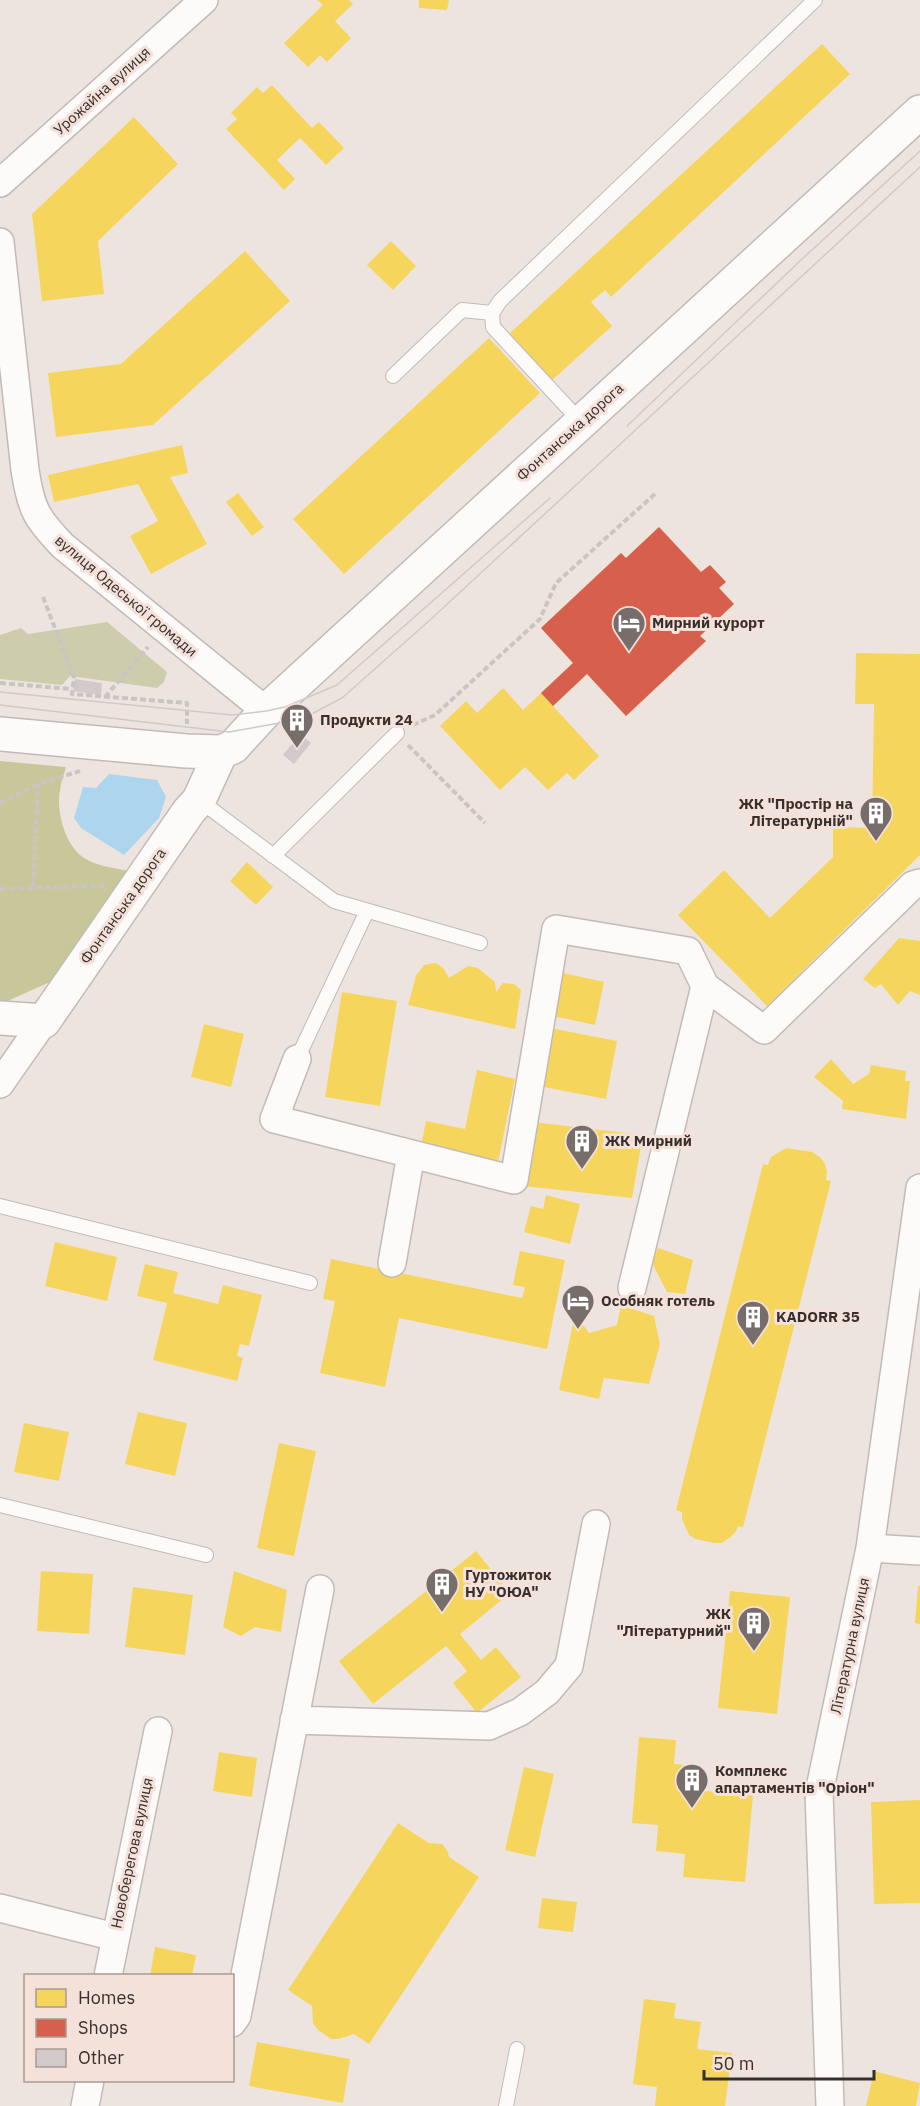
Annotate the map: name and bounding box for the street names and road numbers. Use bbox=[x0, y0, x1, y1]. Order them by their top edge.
street label: Урожайна вулиця bbox=[49, 42, 154, 139]
street label: Фонтанська дорога bbox=[512, 379, 627, 485]
street label: вулиця Одеської громади bbox=[51, 530, 201, 661]
street label: Фонтанська дорога bbox=[75, 844, 170, 967]
street label: Літературна вулиця bbox=[826, 1576, 873, 1716]
street label: Новоберегова вулиця bbox=[106, 1776, 157, 1930]

